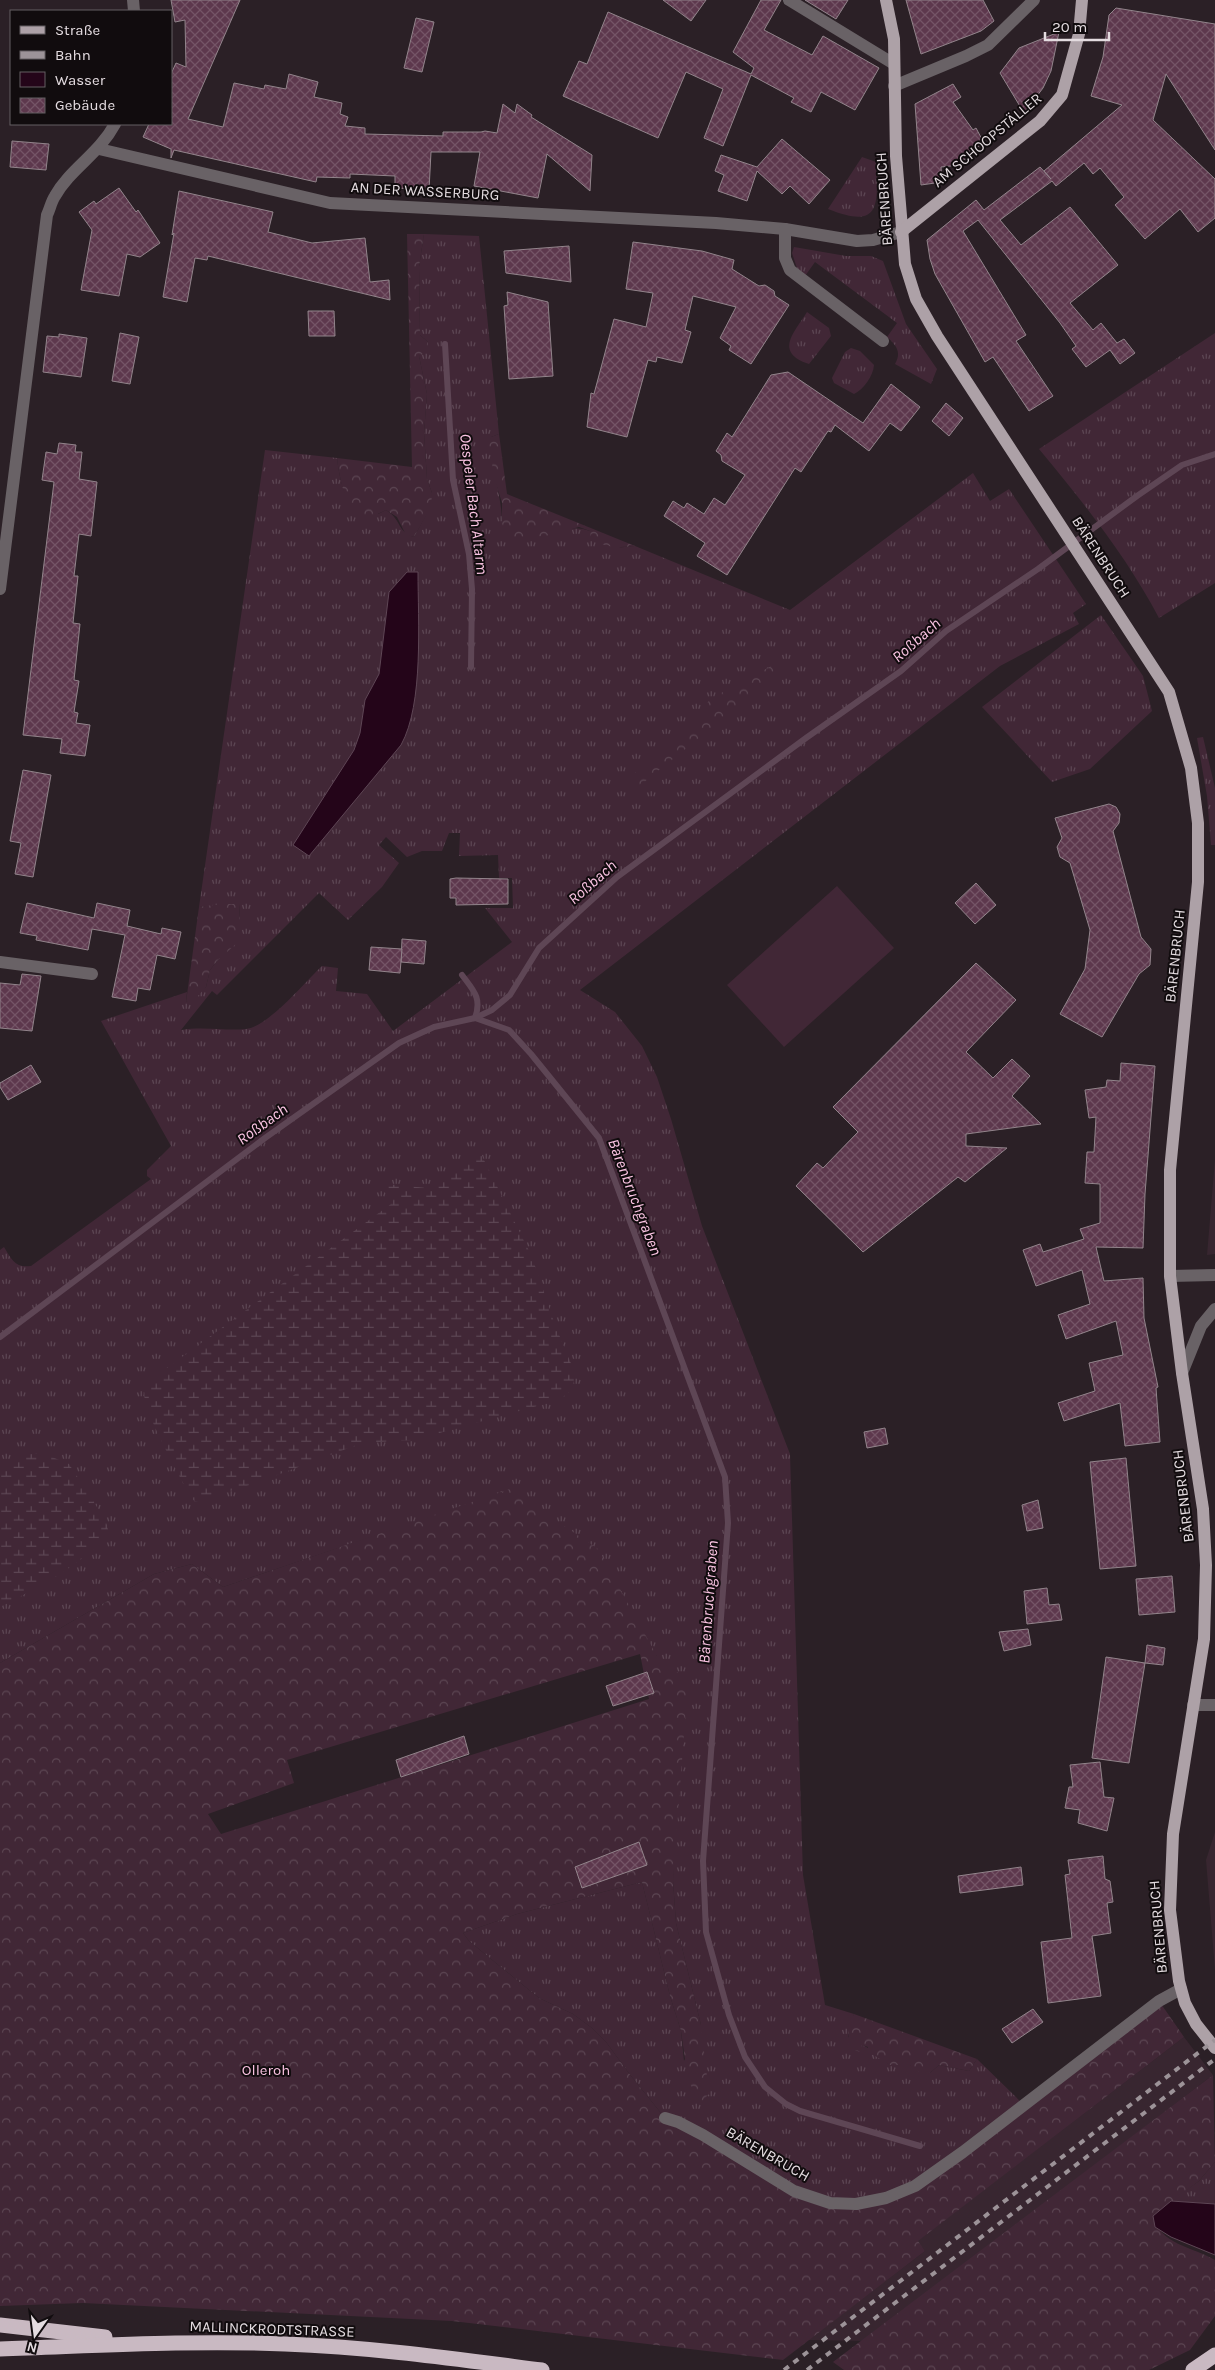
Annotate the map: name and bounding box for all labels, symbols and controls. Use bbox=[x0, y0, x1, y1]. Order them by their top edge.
legend bbox=[10, 10, 172, 125]
scale bar bbox=[1045, 10, 1109, 42]
text: 20 m bbox=[1052, 18, 1087, 36]
text: Straße bbox=[55, 21, 100, 39]
text: Bahn bbox=[55, 46, 91, 64]
text: Wasser bbox=[55, 71, 106, 89]
street label: AM SCHOOPSTÄLLER bbox=[929, 89, 1045, 191]
text: Gebäude bbox=[55, 96, 115, 114]
street label: BÄRENBRUCH bbox=[872, 152, 896, 246]
street label: AN DER WASSERBURG bbox=[350, 178, 500, 204]
water label: Oespeler Bach Altarm bbox=[456, 432, 492, 576]
street label: BÄRENBRUCH bbox=[1068, 513, 1134, 601]
water label: Roßbach bbox=[888, 614, 944, 666]
water label: Roßbach bbox=[564, 856, 620, 908]
street label: BÄRENBRUCH bbox=[1161, 909, 1189, 1003]
water label: Roßbach bbox=[233, 1099, 291, 1149]
water label: Bärenbruchgraben bbox=[604, 1136, 666, 1258]
street label: BÄRENBRUCH bbox=[1168, 1449, 1198, 1543]
water label: Bärenbruchgraben bbox=[694, 1540, 722, 1664]
street label: BÄRENBRUCH bbox=[1145, 1880, 1171, 1974]
park label: Olleroh bbox=[242, 2061, 290, 2079]
street label: BÄRENBRUCH bbox=[723, 2123, 813, 2185]
north arrow bbox=[10, 2310, 60, 2360]
street label: MALLINCKRODTSTRASSE bbox=[189, 2317, 355, 2341]
text: N bbox=[25, 2338, 39, 2357]

